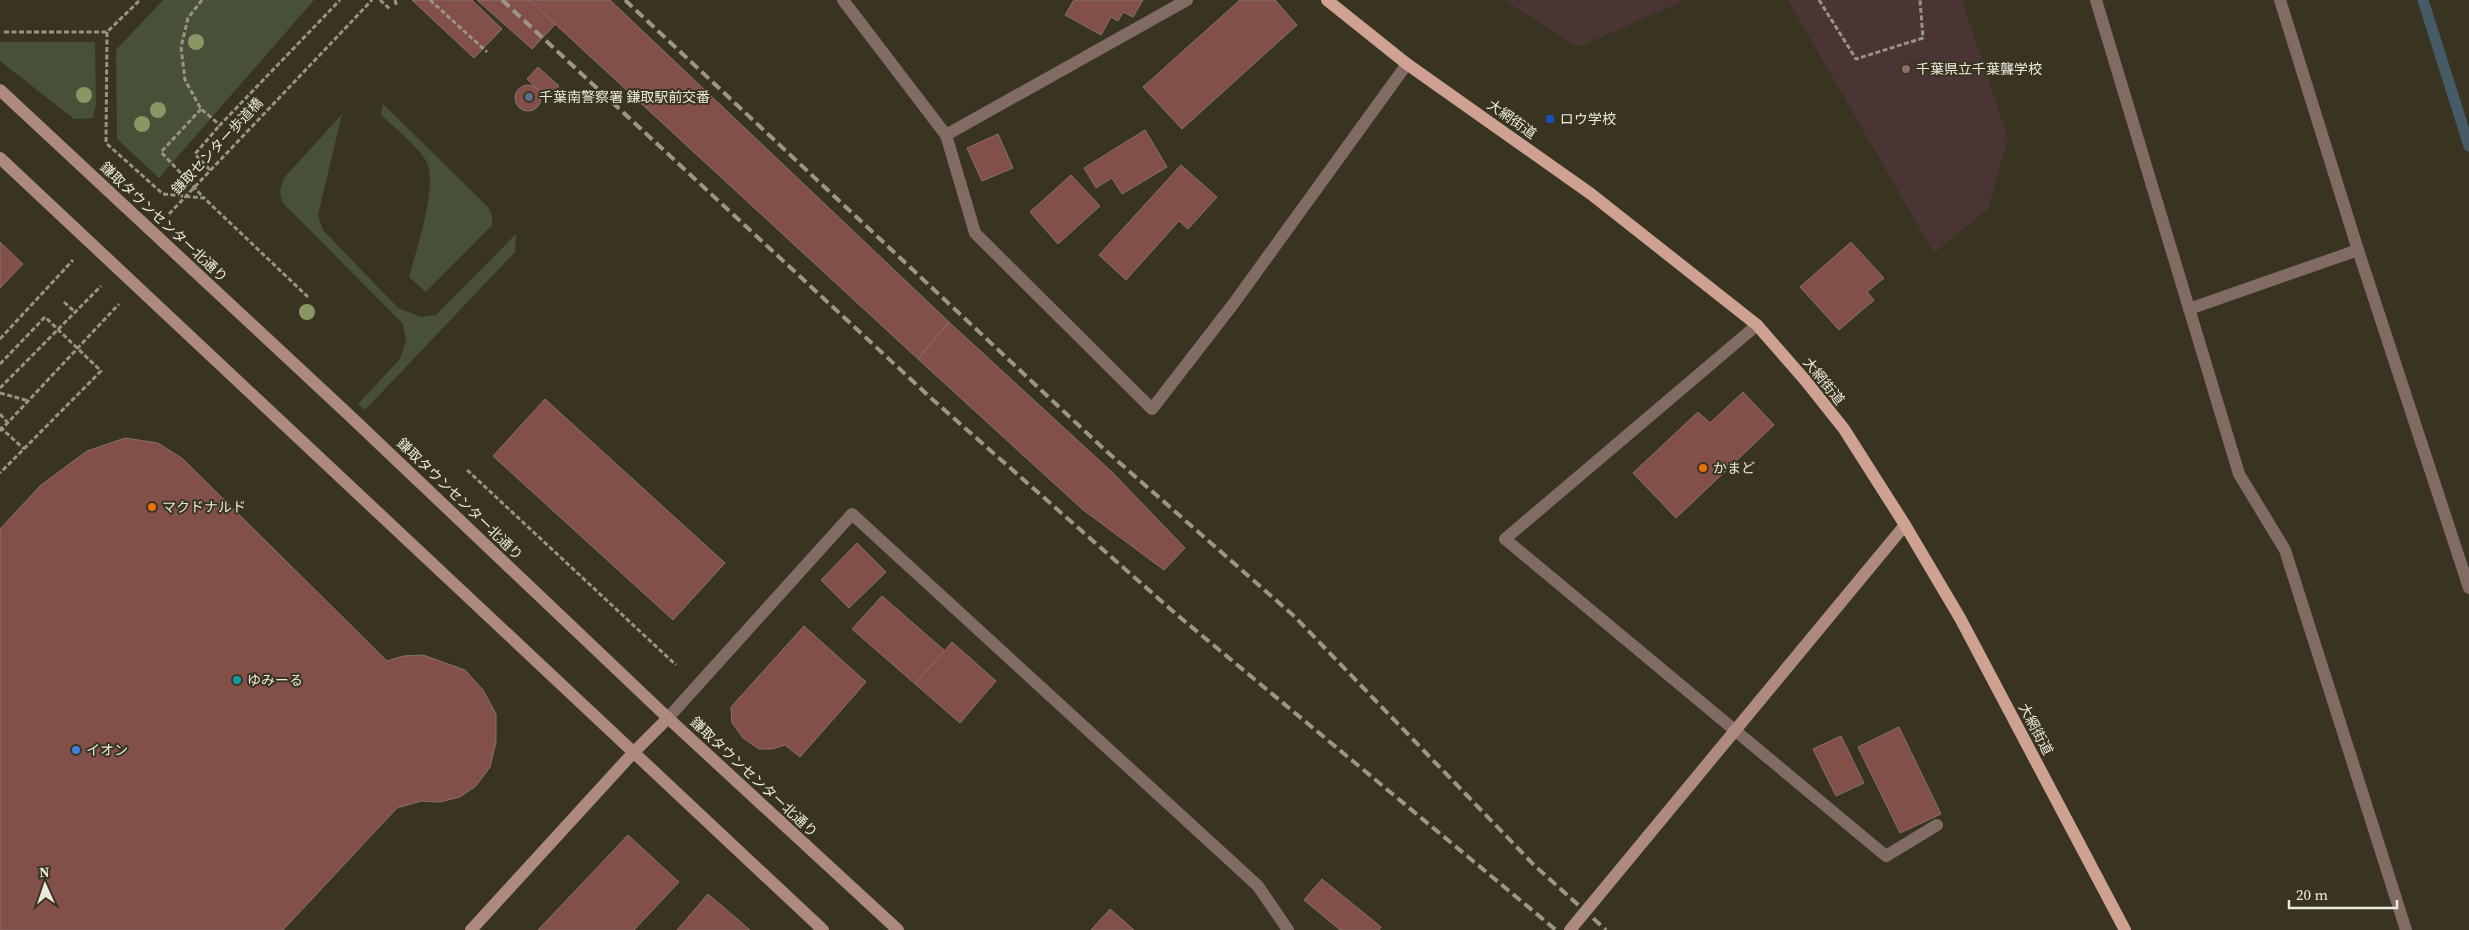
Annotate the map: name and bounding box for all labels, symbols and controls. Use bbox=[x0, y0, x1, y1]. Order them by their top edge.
place label: 千葉県立千葉聾学校 bbox=[1916, 59, 2042, 79]
marker: 千葉県立千葉聾学校 bbox=[1900, 63, 1912, 75]
place label: 千葉南警察署 鎌取駅前交番 bbox=[539, 87, 710, 107]
marker: 千葉南警察署 鎌取駅前交番 bbox=[523, 91, 535, 103]
street label: 鎌取センター歩道橋 bbox=[167, 93, 267, 199]
street label: 大網街道 bbox=[1483, 95, 1541, 143]
place label: ロウ学校 bbox=[1560, 109, 1616, 129]
marker: ロウ学校 bbox=[1544, 113, 1556, 125]
street label: 鎌取タウンセンター北通り bbox=[96, 157, 232, 287]
street label: 大網街道 bbox=[1799, 353, 1849, 409]
street label: 鎌取タウンセンター北通り bbox=[393, 433, 527, 565]
place label: かまど bbox=[1713, 458, 1755, 478]
marker: かまど bbox=[1697, 462, 1709, 474]
place label: マクドナルド bbox=[162, 497, 246, 517]
marker: マクドナルド bbox=[146, 501, 158, 513]
place label: ゆみーる bbox=[247, 670, 303, 690]
marker: ゆみーる bbox=[231, 674, 243, 686]
street label: 大網街道 bbox=[2014, 700, 2058, 758]
street label: 鎌取タウンセンター北通り bbox=[686, 712, 822, 842]
place label: イオン bbox=[86, 740, 128, 760]
marker: イオン bbox=[70, 744, 82, 756]
north arrow bbox=[20, 860, 70, 910]
text: N bbox=[39, 862, 50, 882]
scale bar bbox=[2289, 878, 2396, 910]
text: 20 m bbox=[2296, 884, 2328, 905]

